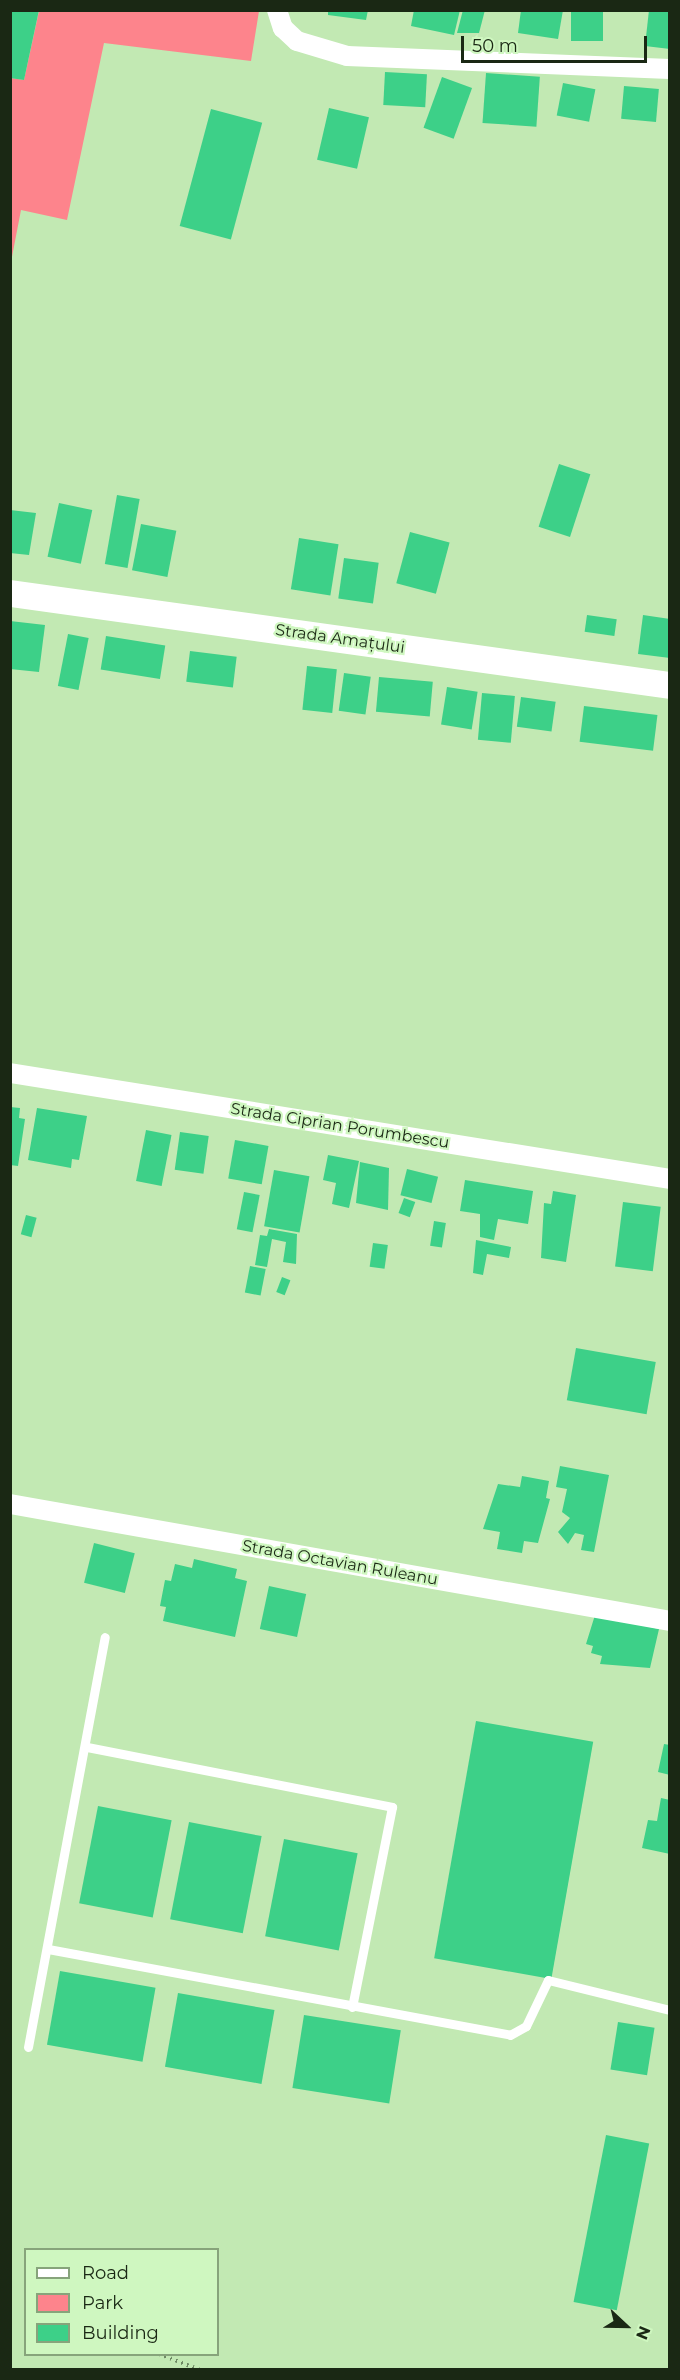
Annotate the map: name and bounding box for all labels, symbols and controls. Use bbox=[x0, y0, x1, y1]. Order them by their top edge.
scale bar bbox=[464, 24, 650, 62]
text: 50 m bbox=[472, 35, 518, 57]
street label: Strada Amațului bbox=[274, 620, 406, 658]
street label: Strada Ciprian Porumbescu bbox=[229, 1099, 451, 1153]
street label: Strada Octavian Ruleanu bbox=[241, 1536, 439, 1590]
legend bbox=[24, 2248, 219, 2356]
text: Road bbox=[82, 2262, 129, 2284]
text: Park bbox=[82, 2292, 123, 2314]
north arrow bbox=[596, 2296, 656, 2356]
text: Building bbox=[82, 2322, 159, 2344]
text: N bbox=[632, 2323, 654, 2342]

